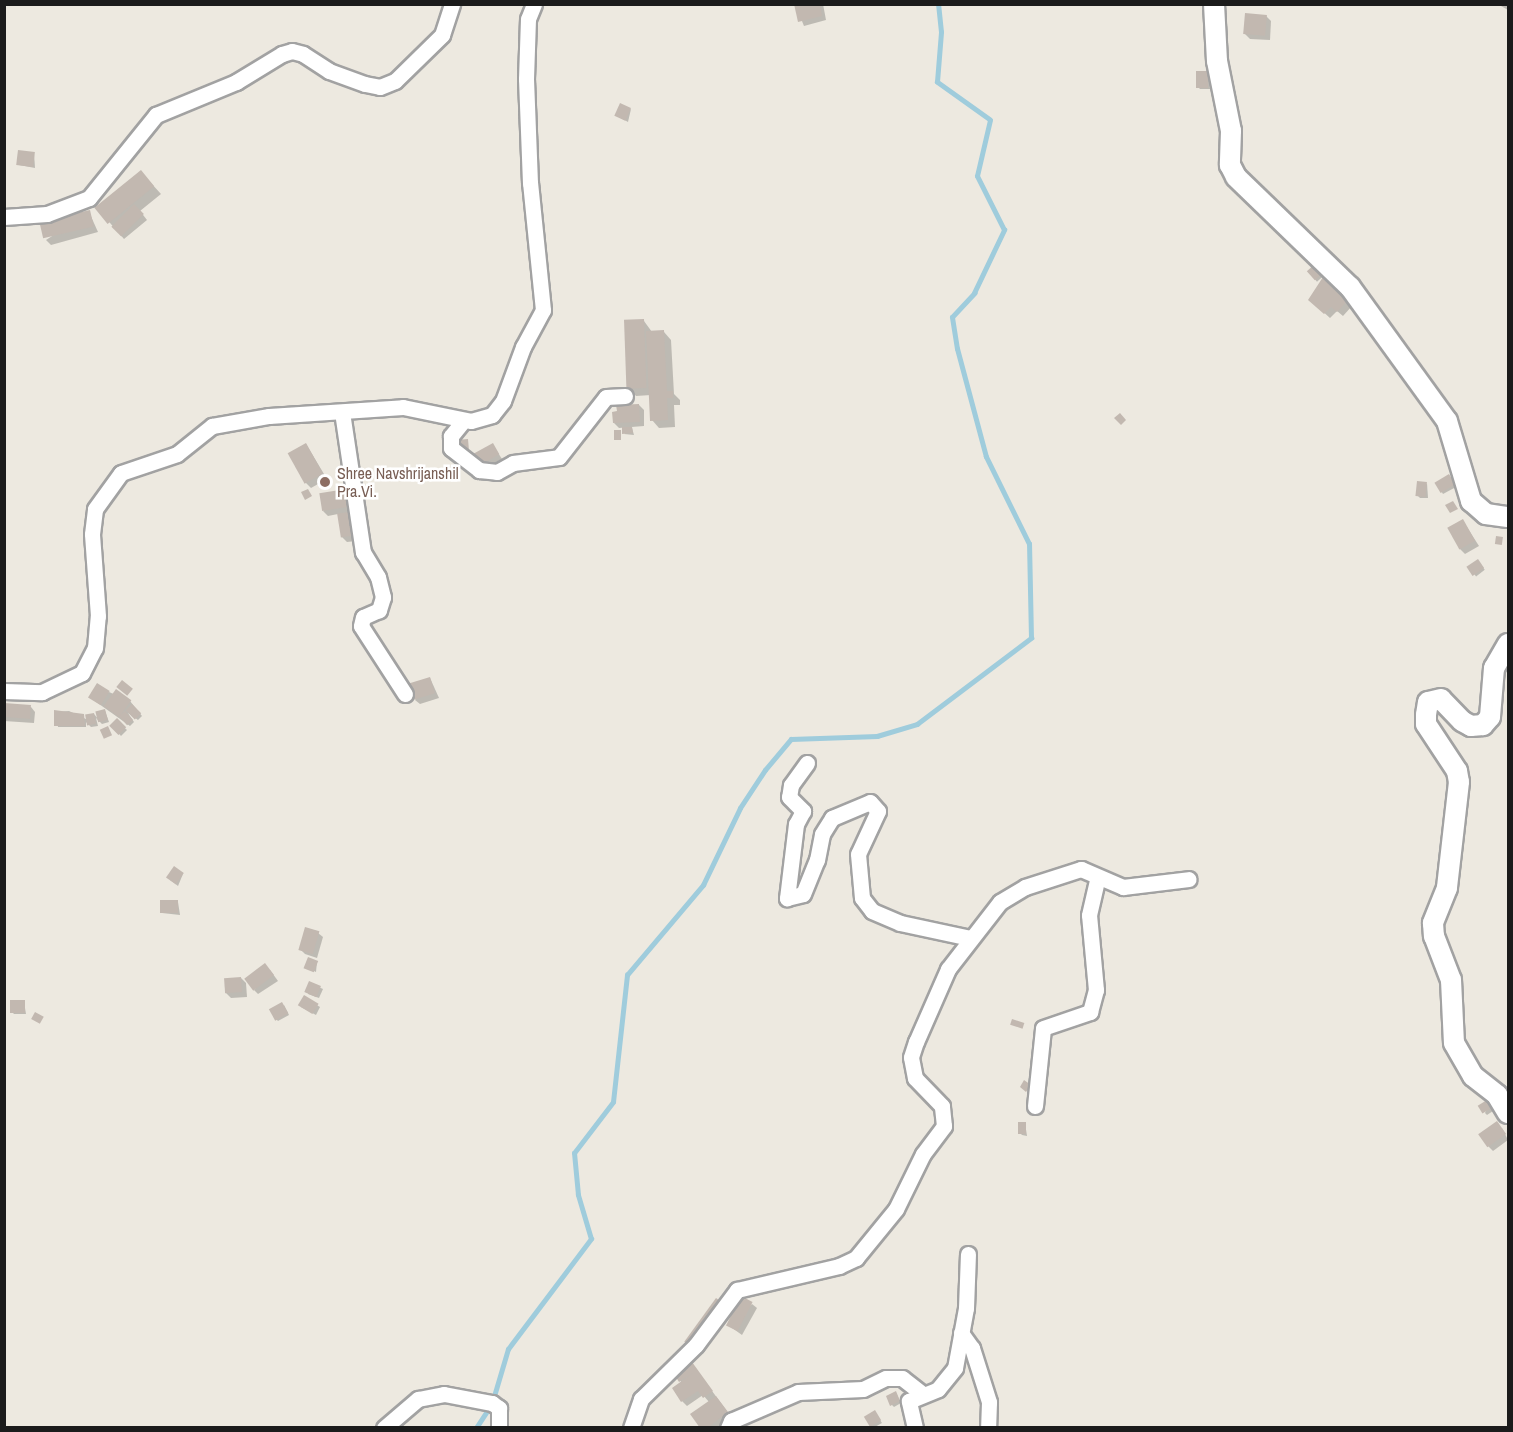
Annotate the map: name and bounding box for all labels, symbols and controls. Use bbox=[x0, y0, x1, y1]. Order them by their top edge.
place label: Shree Navshrijanshil Pra.Vi. bbox=[337, 463, 459, 501]
marker: Shree Navshrijanshil Pra.Vi. bbox=[318, 475, 332, 489]

